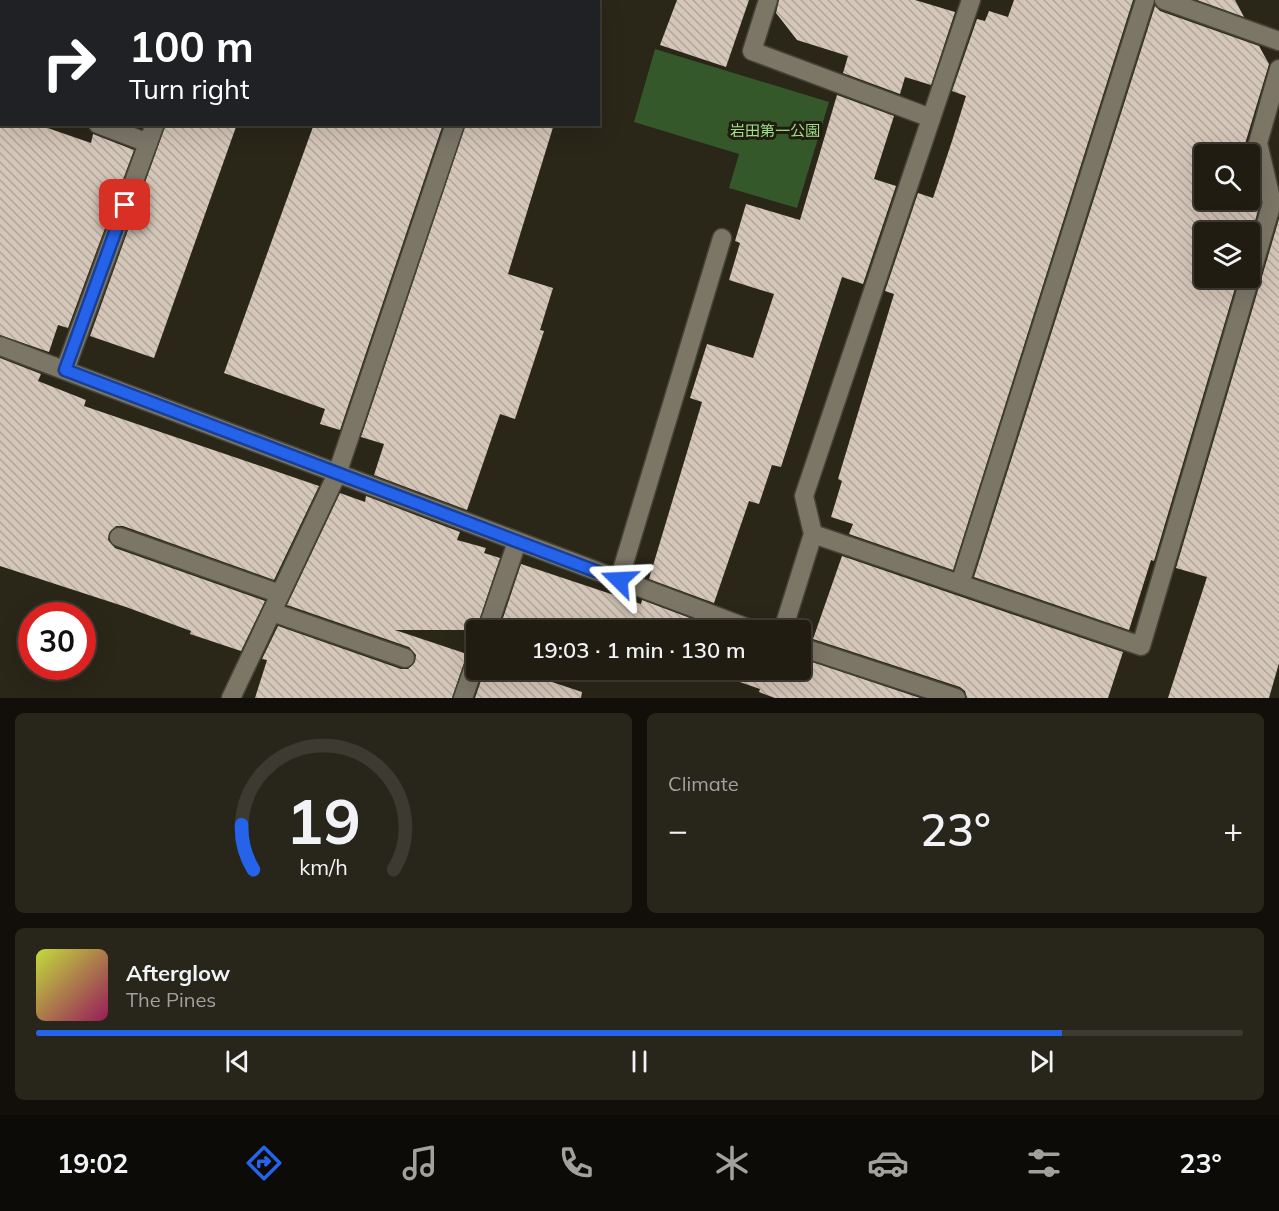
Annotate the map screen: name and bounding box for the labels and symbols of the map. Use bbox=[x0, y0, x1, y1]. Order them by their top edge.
park label: 岩田第一公園 bbox=[730, 121, 820, 140]
pin bbox=[99, 179, 150, 230]
position arrow bbox=[587, 548, 651, 612]
speed limit sign: 30 bbox=[18, 602, 96, 680]

